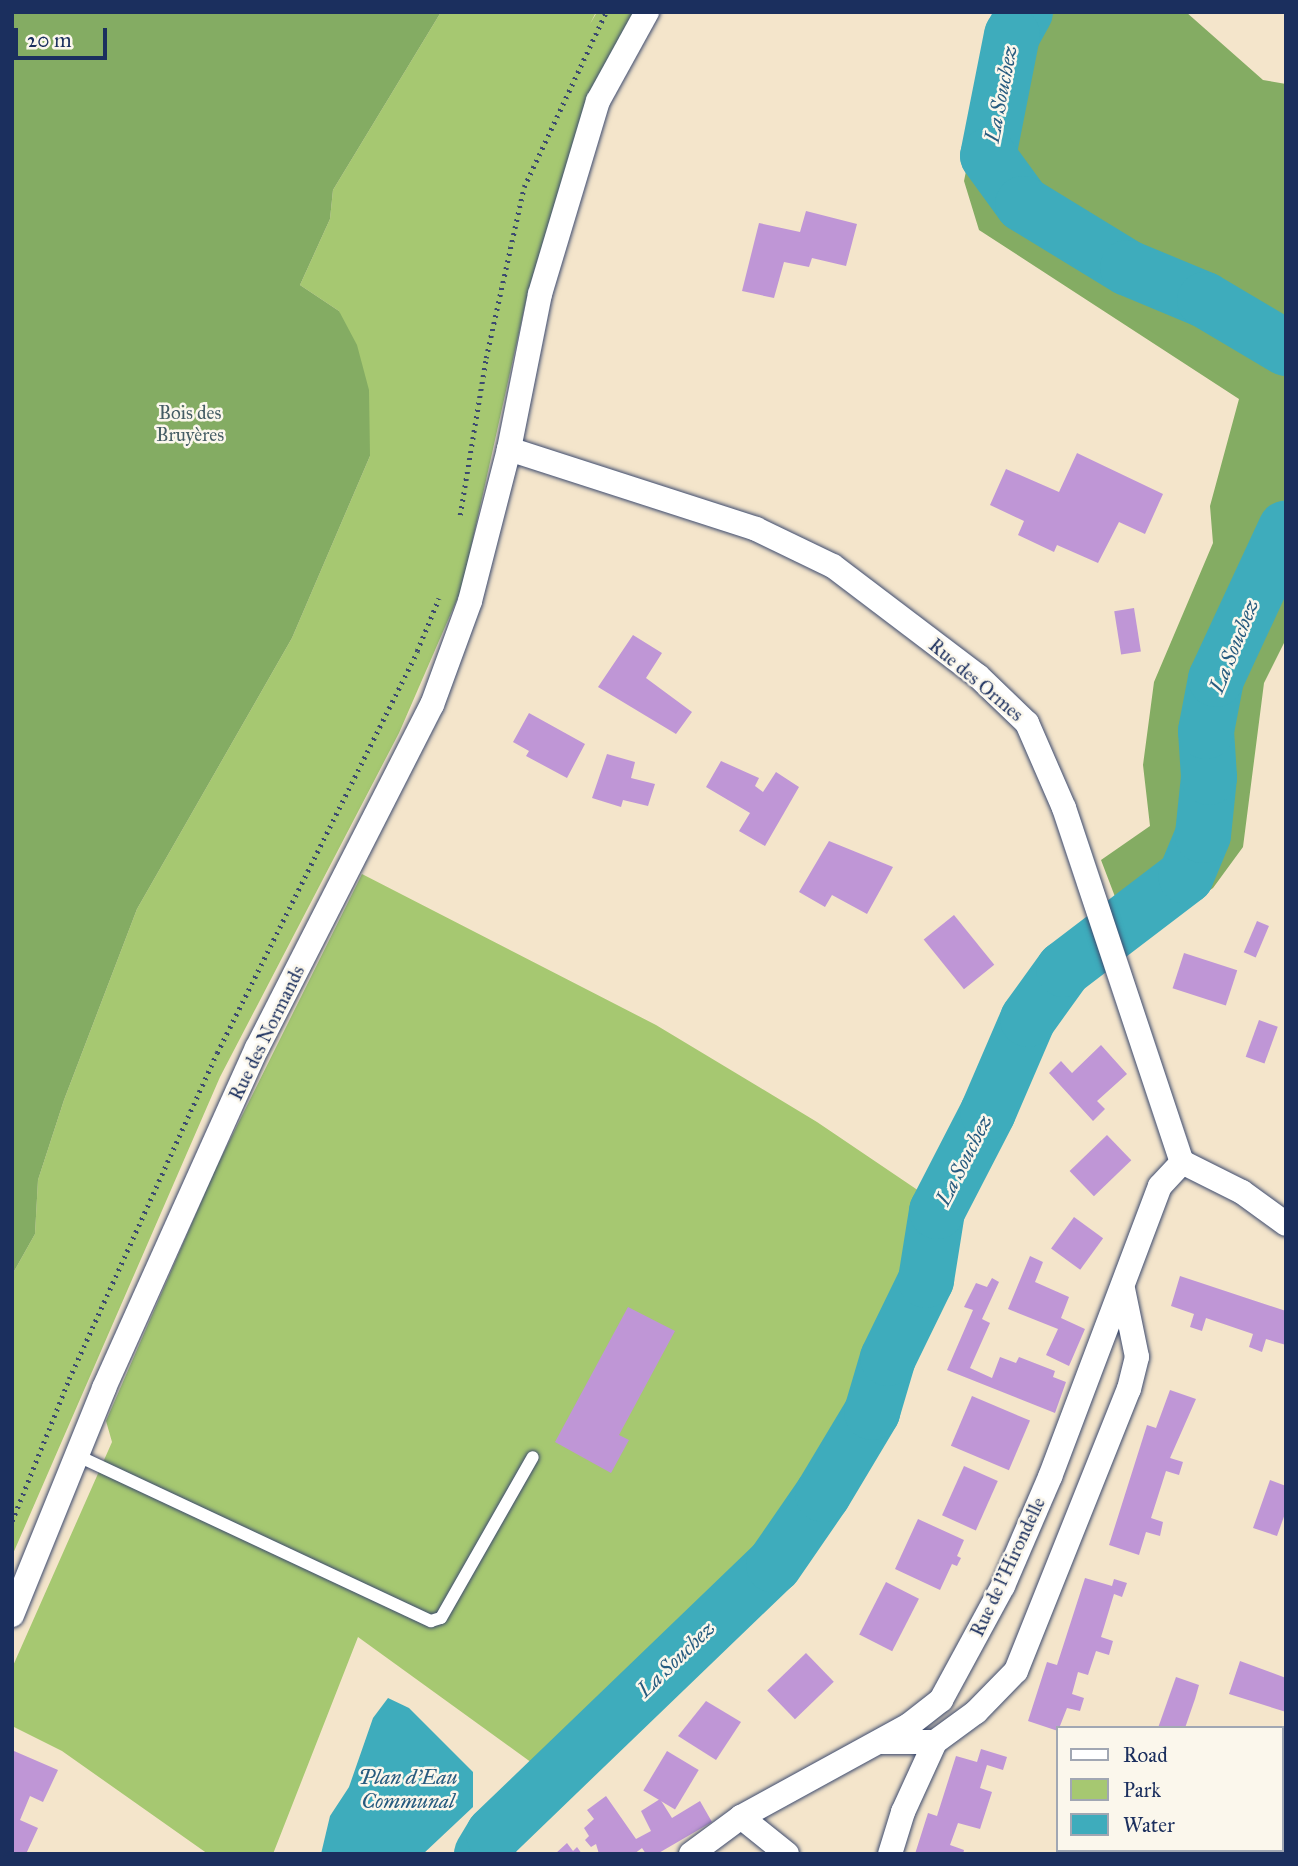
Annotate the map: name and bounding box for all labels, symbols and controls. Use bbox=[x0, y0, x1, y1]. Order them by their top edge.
scale bar bbox=[18, 14, 110, 58]
text: 20 m bbox=[27, 27, 72, 53]
water label: La Souchez bbox=[979, 43, 1023, 145]
park label: Bois des Bruyères bbox=[156, 402, 224, 446]
water label: La Souchez bbox=[1204, 596, 1264, 696]
street label: Rue des Ormes bbox=[924, 634, 1028, 726]
street label: Rue des Normands bbox=[225, 962, 309, 1104]
water label: La Souchez bbox=[930, 1110, 998, 1210]
street label: Rue de l'Hirondelle bbox=[966, 1494, 1050, 1640]
water label: La Souchez bbox=[632, 1616, 720, 1702]
legend bbox=[1056, 1726, 1284, 1852]
text: Road bbox=[1123, 1742, 1168, 1768]
water label: Plan d'Eau Communal bbox=[359, 1764, 457, 1814]
text: Park bbox=[1123, 1777, 1161, 1803]
text: Water bbox=[1123, 1812, 1175, 1838]

